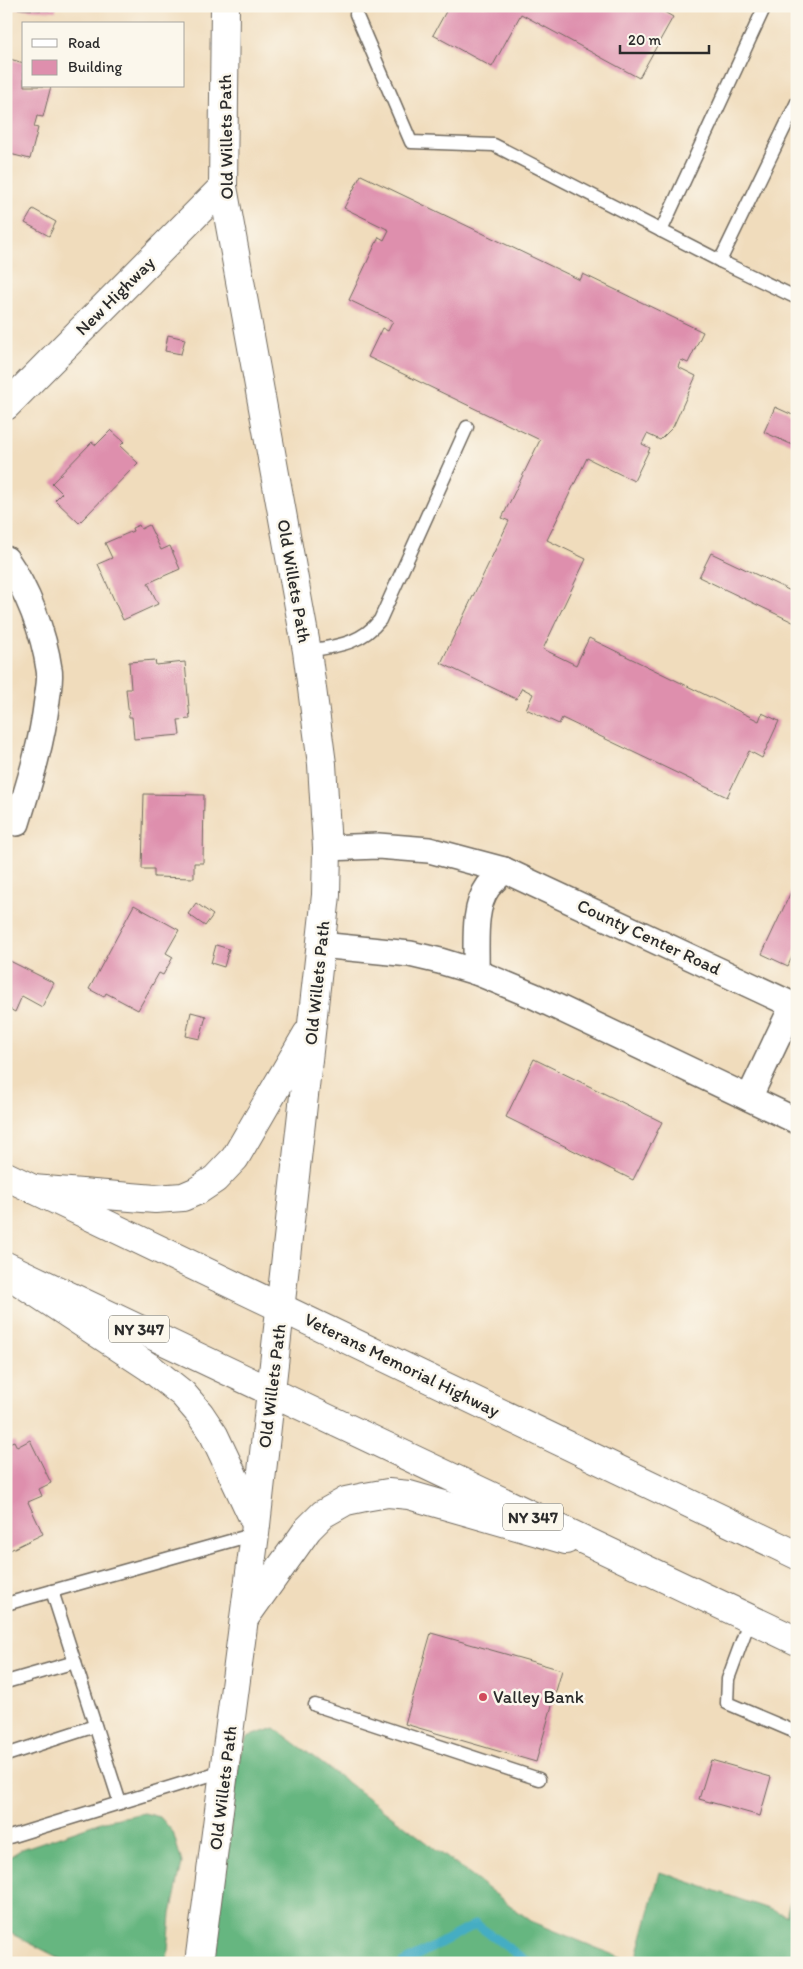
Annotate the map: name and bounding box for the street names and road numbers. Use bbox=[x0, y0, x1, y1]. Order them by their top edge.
street label: Old Willets Path bbox=[214, 74, 238, 200]
street label: New Highway bbox=[71, 251, 160, 340]
street label: Old Willets Path bbox=[272, 518, 316, 644]
street label: County Center Road bbox=[574, 894, 725, 980]
street label: Old Willets Path bbox=[300, 920, 334, 1046]
street label: Veterans Memorial Highway bbox=[301, 1308, 504, 1422]
road number: NY 347 bbox=[109, 1316, 169, 1342]
street label: Old Willets Path bbox=[253, 1323, 291, 1449]
road number: NY 347 bbox=[503, 1504, 563, 1530]
street label: Old Willets Path bbox=[204, 1725, 242, 1851]

